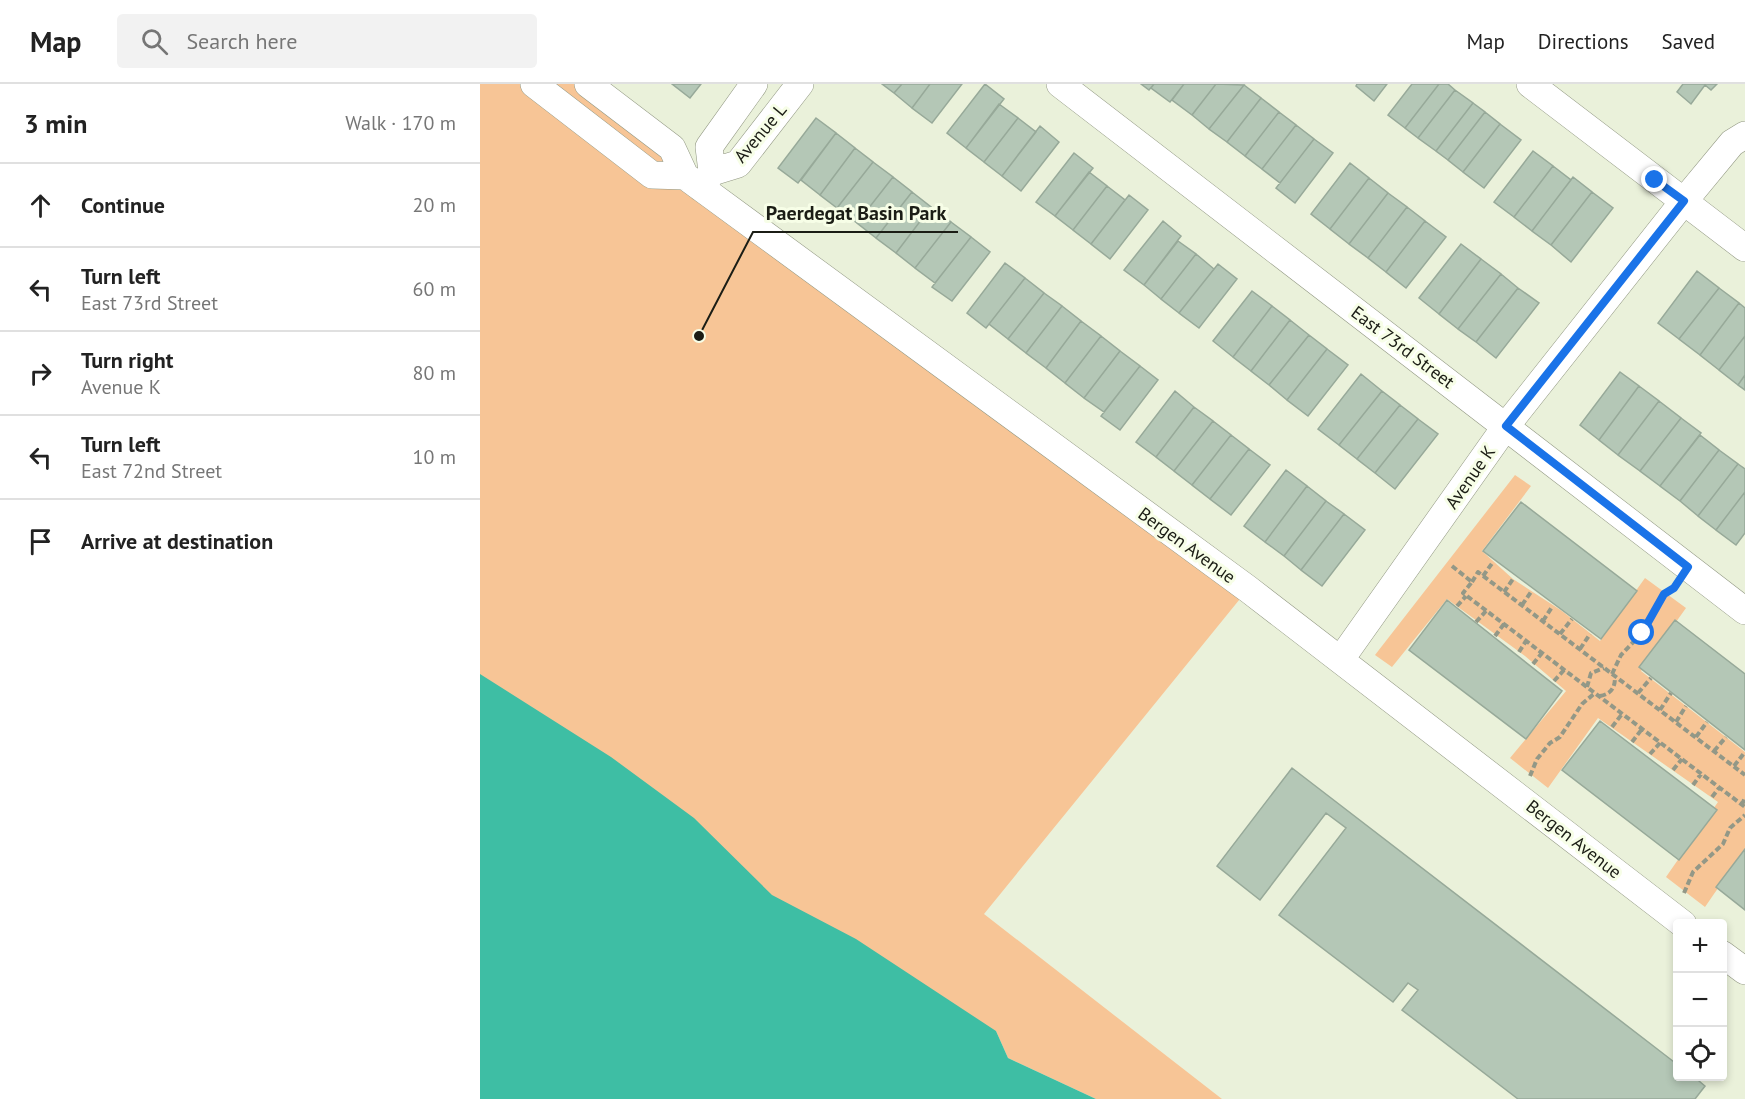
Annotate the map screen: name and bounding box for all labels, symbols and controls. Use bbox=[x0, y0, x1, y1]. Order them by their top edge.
search box bbox=[117, 14, 537, 68]
text: Map bbox=[30, 23, 81, 60]
icon: search bbox=[138, 25, 171, 58]
text: Search here bbox=[186, 27, 297, 55]
text: Map bbox=[1466, 28, 1505, 55]
text: Directions bbox=[1538, 28, 1629, 55]
text: Saved bbox=[1662, 28, 1715, 55]
street label: Avenue L bbox=[729, 99, 791, 167]
text: 3 min bbox=[24, 107, 87, 140]
text: Walk · 170 m bbox=[345, 110, 456, 136]
route end bbox=[1641, 166, 1667, 192]
icon: ahead bbox=[24, 189, 57, 222]
text: Continue bbox=[81, 191, 165, 219]
text: 20 m bbox=[413, 192, 456, 218]
callout: Paerdegat Basin Park bbox=[753, 194, 958, 232]
text: Paerdegat Basin Park bbox=[766, 200, 946, 226]
text: Turn left bbox=[81, 262, 161, 290]
icon: left bbox=[24, 273, 57, 306]
text: 60 m bbox=[413, 276, 456, 302]
text: East 73rd Street bbox=[81, 290, 218, 316]
street label: East 73rd Street bbox=[1347, 301, 1459, 393]
text: Turn right bbox=[81, 346, 173, 374]
icon: right bbox=[24, 357, 57, 390]
text: 80 m bbox=[413, 360, 456, 386]
text: Avenue K bbox=[81, 374, 161, 400]
text: Turn left bbox=[81, 430, 161, 458]
icon: left bbox=[24, 441, 57, 474]
street label: Avenue K bbox=[1440, 441, 1500, 513]
text: 10 m bbox=[413, 444, 456, 470]
text: East 72nd Street bbox=[81, 458, 222, 484]
street label: Bergen Avenue bbox=[1134, 502, 1240, 588]
icon: arrive bbox=[24, 525, 57, 558]
text: Arrive at destination bbox=[81, 527, 273, 555]
route start bbox=[1628, 619, 1654, 645]
street label: Bergen Avenue bbox=[1522, 795, 1626, 883]
map controls bbox=[1673, 919, 1727, 1081]
button: + bbox=[1673, 919, 1727, 973]
button: − bbox=[1673, 973, 1727, 1027]
button: locate bbox=[1673, 1027, 1727, 1081]

